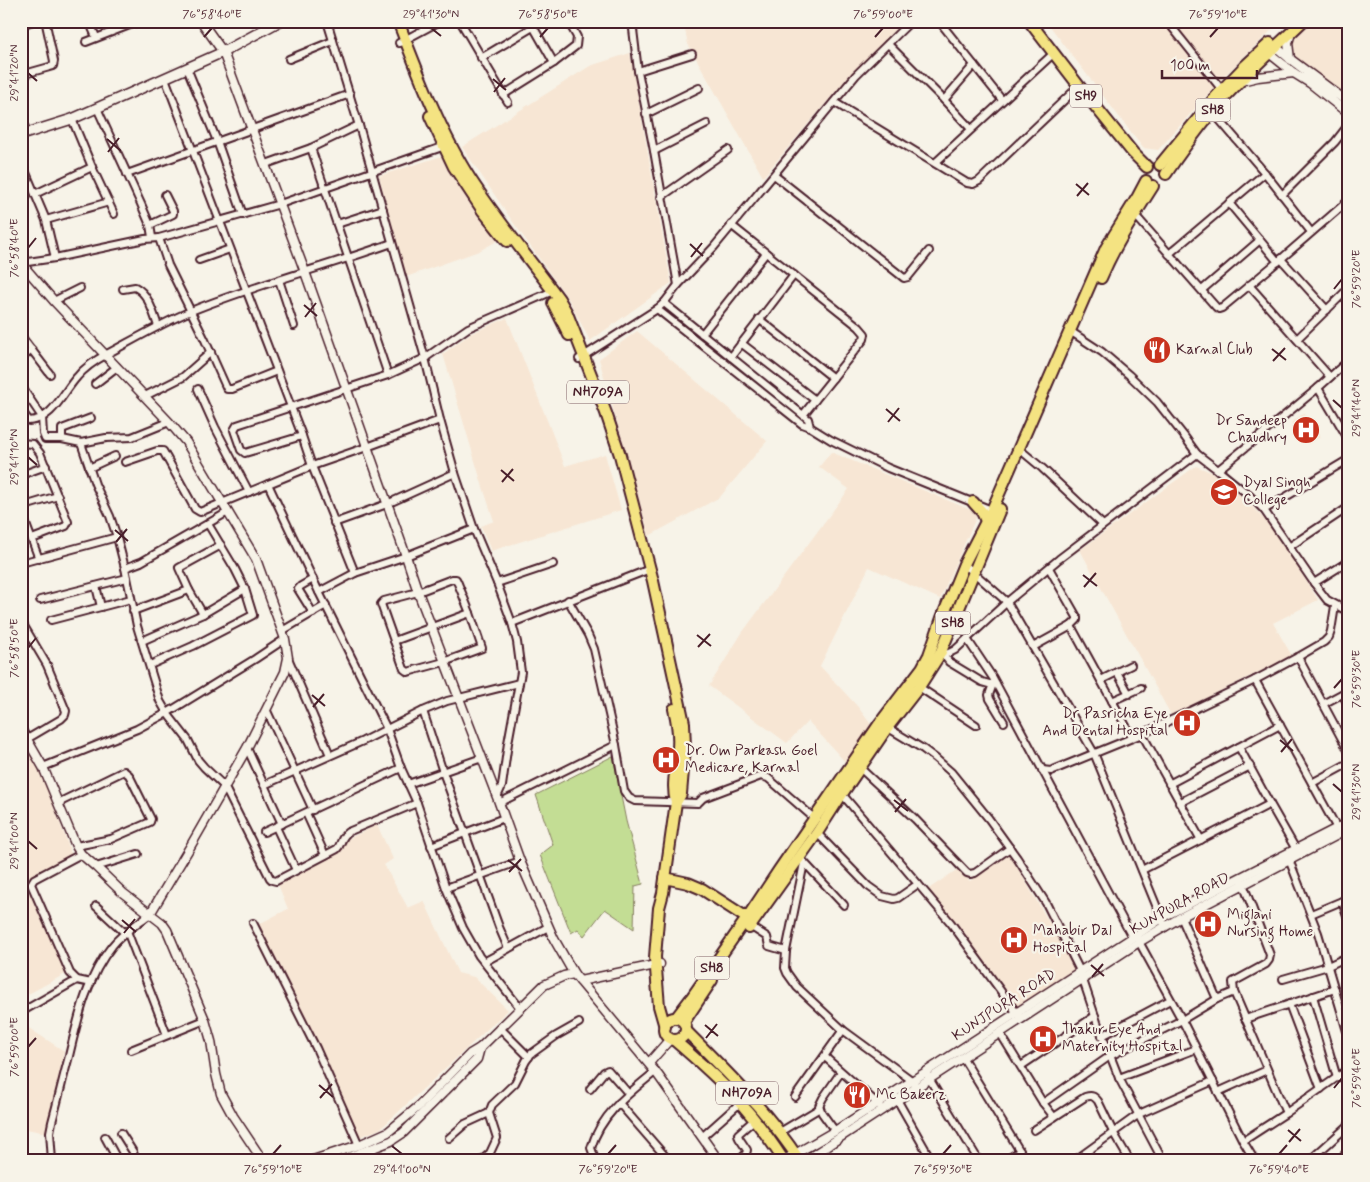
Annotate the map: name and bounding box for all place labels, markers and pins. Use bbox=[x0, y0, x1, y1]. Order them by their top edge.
restaurant icon: Karnal Club bbox=[1142, 335, 1172, 365]
place label: Karnal Club bbox=[1176, 340, 1253, 360]
place label: Dr Sandeep Chaudhry bbox=[1215, 411, 1287, 448]
hospital icon: Dr Sandeep Chaudhry bbox=[1291, 415, 1321, 445]
place label: Dyal Singh College bbox=[1243, 473, 1311, 510]
school or university icon: Dyal Singh College bbox=[1209, 477, 1239, 507]
place label: Dr Pasricha Eye And Dental Hospital bbox=[1042, 704, 1168, 741]
hospital icon: Dr Pasricha Eye And Dental Hospital bbox=[1172, 708, 1202, 738]
place label: Dr. Om Parkash Goel Medicare, Karnal bbox=[685, 741, 818, 778]
hospital icon: Dr. Om Parkash Goel Medicare, Karnal bbox=[651, 745, 681, 775]
place label: Miglani Nursing Home bbox=[1227, 905, 1314, 943]
hospital icon: Miglani Nursing Home bbox=[1193, 909, 1223, 939]
place label: Mahabir Dal Hospital bbox=[1033, 921, 1112, 958]
hospital icon: Mahabir Dal Hospital bbox=[999, 925, 1029, 955]
place label: Thakur Eye And Maternity Hospital bbox=[1062, 1020, 1183, 1057]
hospital icon: Thakur Eye And Maternity Hospital bbox=[1028, 1024, 1058, 1054]
restaurant icon: Mc Bakerz bbox=[842, 1080, 872, 1110]
place label: Mc Bakerz bbox=[876, 1085, 946, 1105]

